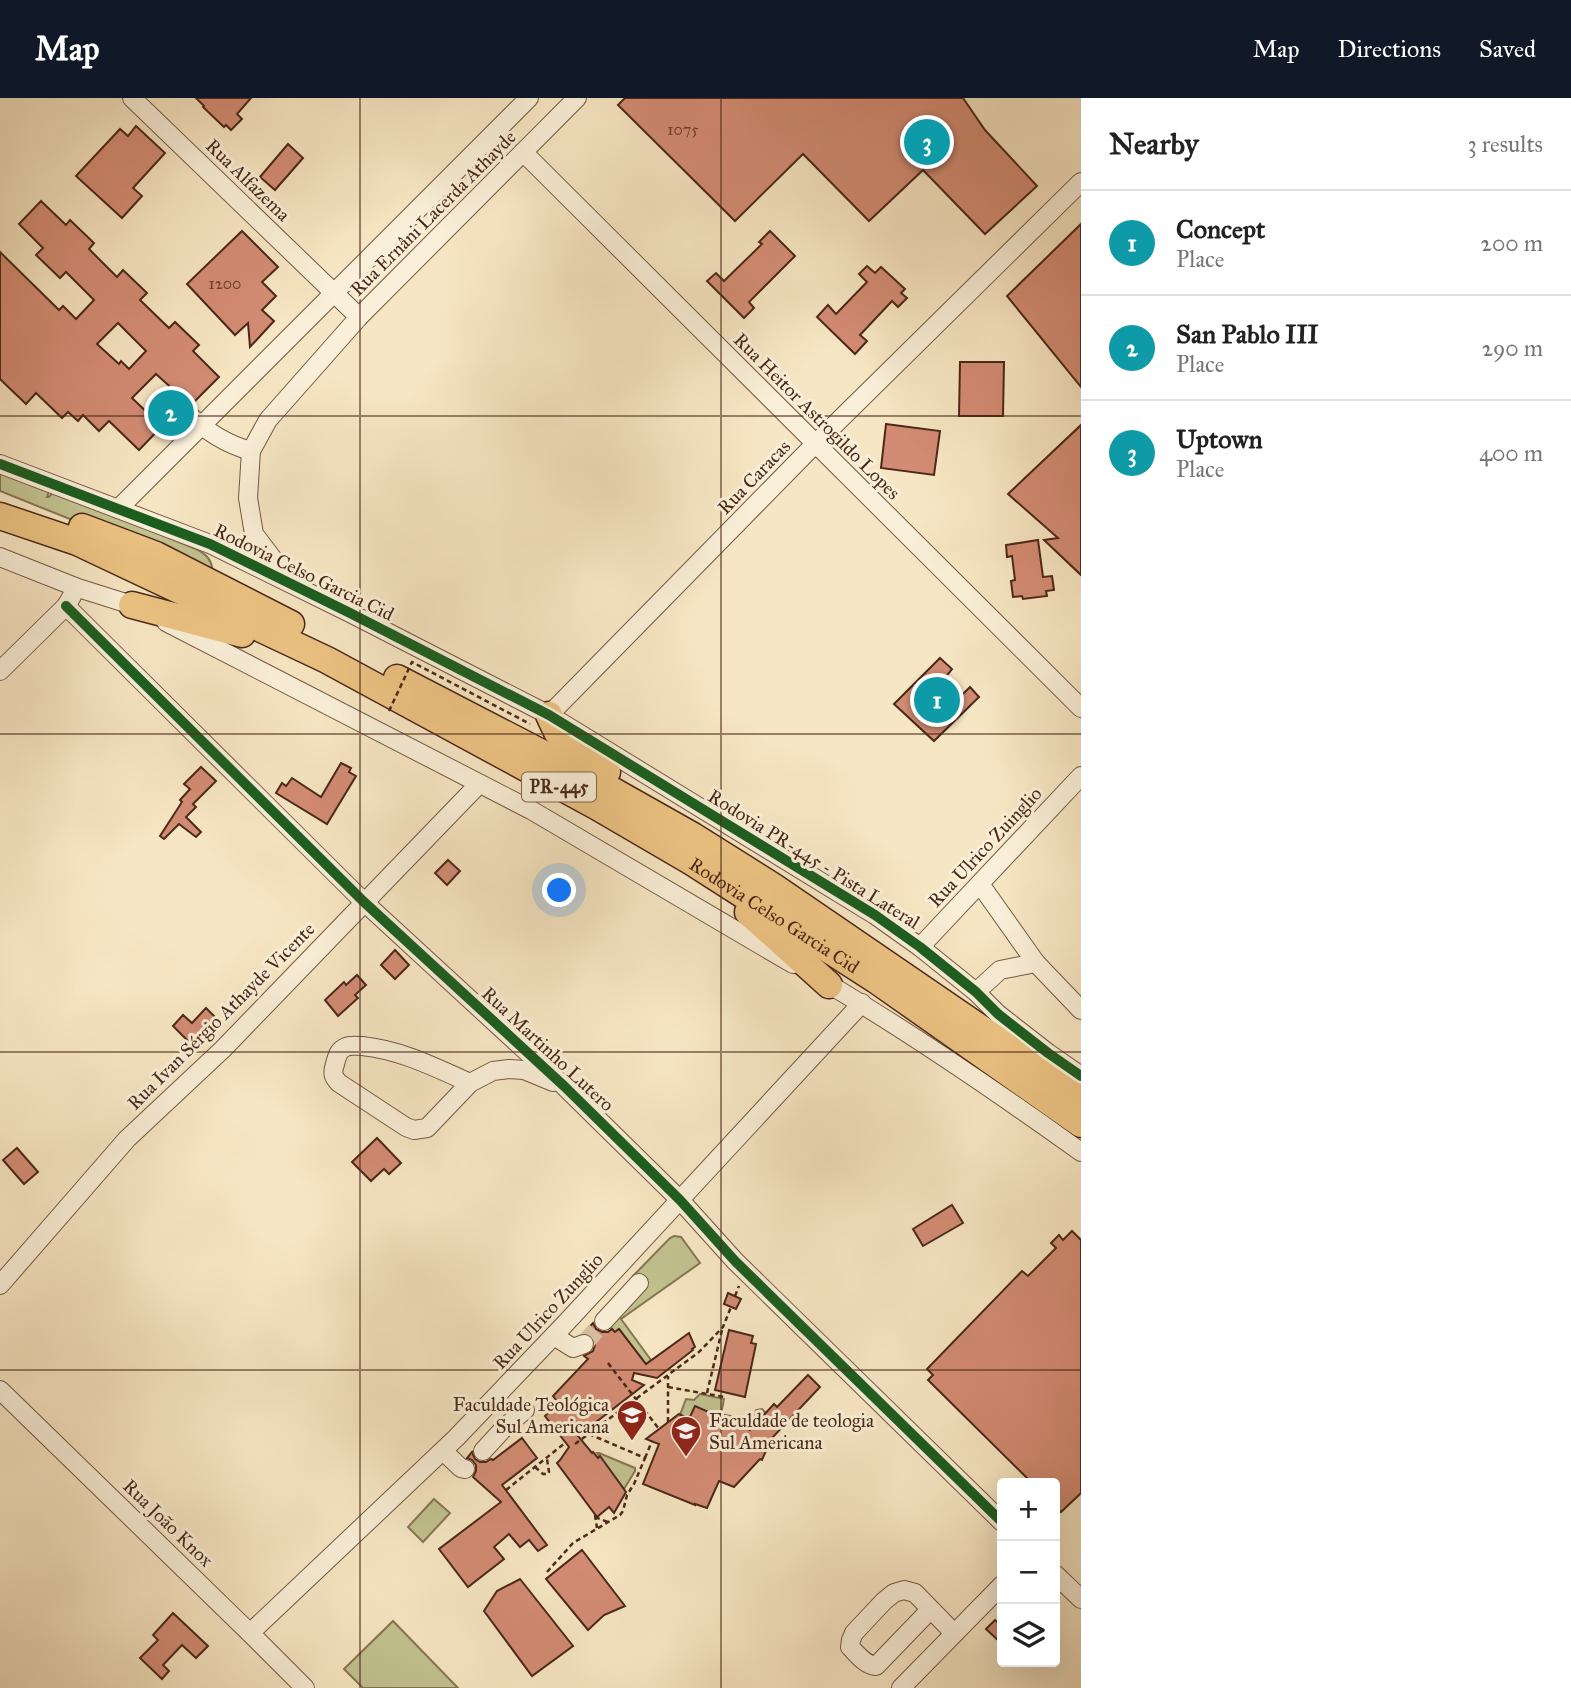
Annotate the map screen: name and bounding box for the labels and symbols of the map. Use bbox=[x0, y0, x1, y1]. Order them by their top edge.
pin: 3 bbox=[904, 116, 950, 168]
house number: 1075 bbox=[667, 120, 699, 139]
street label: Rua Ernâni Lacerda Athayde bbox=[345, 125, 521, 301]
street label: Rua Alfazema bbox=[201, 134, 296, 227]
house number: 1200 bbox=[209, 274, 241, 293]
street label: Rua Heitor Astrogildo Lopes bbox=[728, 328, 905, 505]
pin: 2 bbox=[148, 387, 194, 439]
street label: Rua Caracas bbox=[713, 435, 795, 519]
street label: Rodovia Celso Garcia Cid bbox=[210, 518, 398, 626]
pin: 1 bbox=[914, 674, 960, 726]
road number: PR-445 bbox=[522, 772, 596, 802]
street label: Rua Ulrico Zuinglio bbox=[923, 782, 1048, 913]
street label: Rodovia PR-445 - Pista Lateral bbox=[704, 784, 925, 934]
street label: Rodovia Celso Garcia Cid bbox=[685, 852, 864, 978]
your location bbox=[542, 873, 576, 907]
street label: Rua Ivan Sérgio Athayde Vicente bbox=[123, 917, 320, 1115]
street label: Rua Martinho Lutero bbox=[477, 982, 619, 1116]
street label: Rua Ulrico Zunglio bbox=[488, 1248, 609, 1375]
place label: Faculdade Teológica Sul Americana bbox=[453, 1393, 610, 1438]
school or university icon: Faculdade Teológica Sul Americana bbox=[615, 1398, 649, 1442]
place label: Faculdade de teologia Sul Americana bbox=[709, 1409, 875, 1454]
school or university icon: Faculdade de teologia Sul Americana bbox=[669, 1414, 703, 1458]
street label: Rua João Knox bbox=[118, 1474, 218, 1573]

